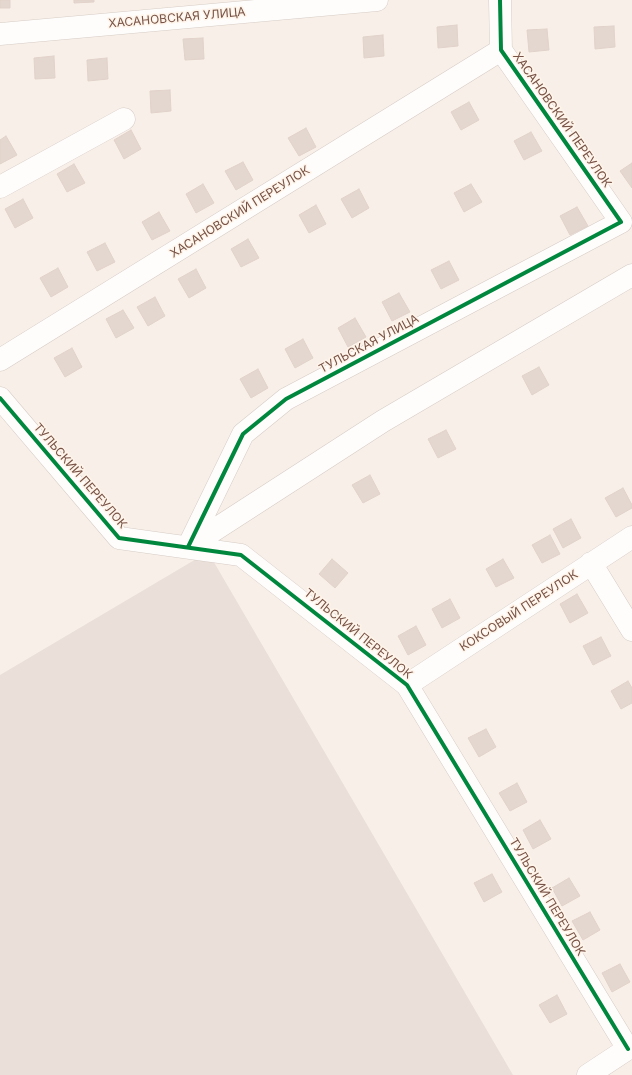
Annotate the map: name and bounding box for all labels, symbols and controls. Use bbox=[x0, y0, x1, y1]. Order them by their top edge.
street label: ХАСАНОВСКАЯ УЛИЦА bbox=[108, 5, 246, 31]
street label: ХАСАНОВСКИЙ ПЕРЕУЛОК bbox=[510, 50, 614, 190]
street label: ХАСАНОВСКИЙ ПЕРЕУЛОК bbox=[168, 163, 312, 261]
street label: ТУЛЬСКАЯ УЛИЦА bbox=[317, 312, 421, 376]
street label: ТУЛЬСКИЙ ПЕРЕУЛОК bbox=[30, 420, 130, 532]
street label: КОКСОВЫЙ ПЕРЕУЛОК bbox=[457, 567, 581, 655]
street label: ТУЛЬСКИЙ ПЕРЕУЛОК bbox=[301, 586, 415, 682]
street label: ТУЛЬСКИЙ ПЕРЕУЛОК bbox=[506, 835, 588, 959]

